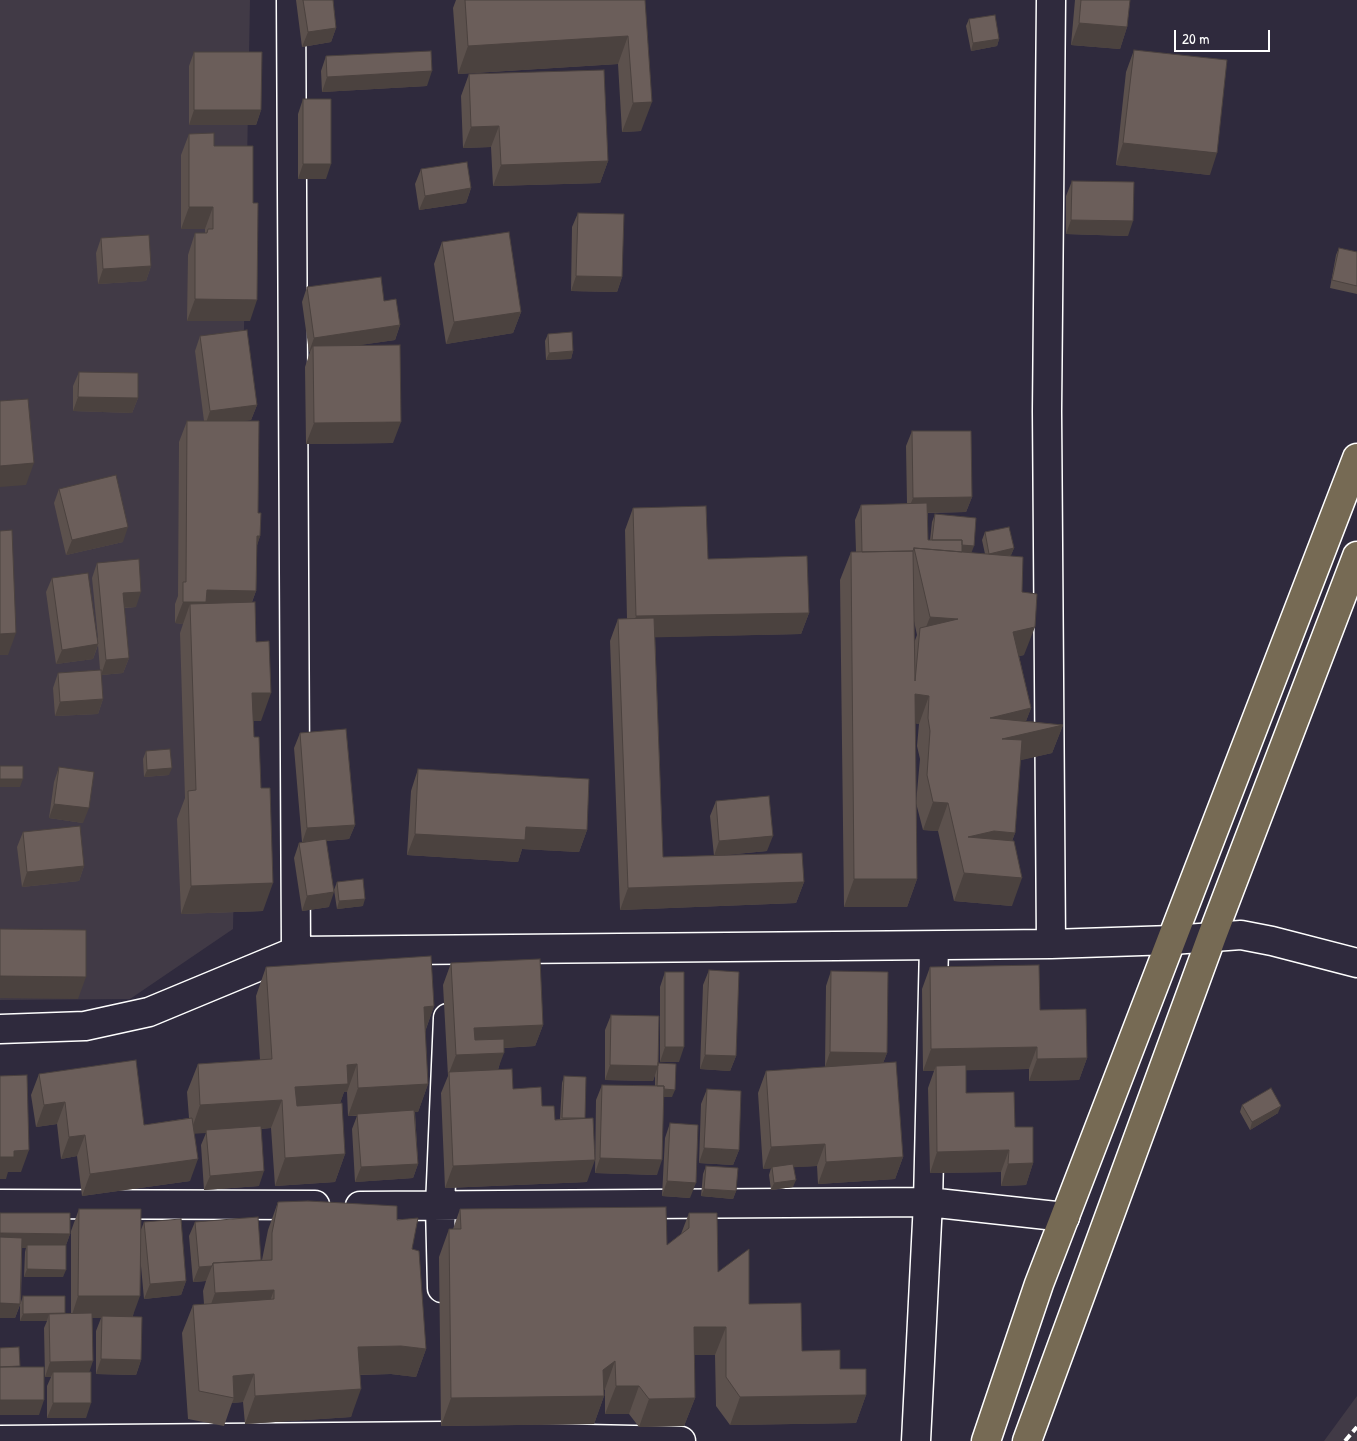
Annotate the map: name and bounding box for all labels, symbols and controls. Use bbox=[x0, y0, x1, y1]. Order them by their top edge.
scale bar bbox=[1177, 20, 1273, 52]
text: 20 m bbox=[1182, 28, 1209, 49]

